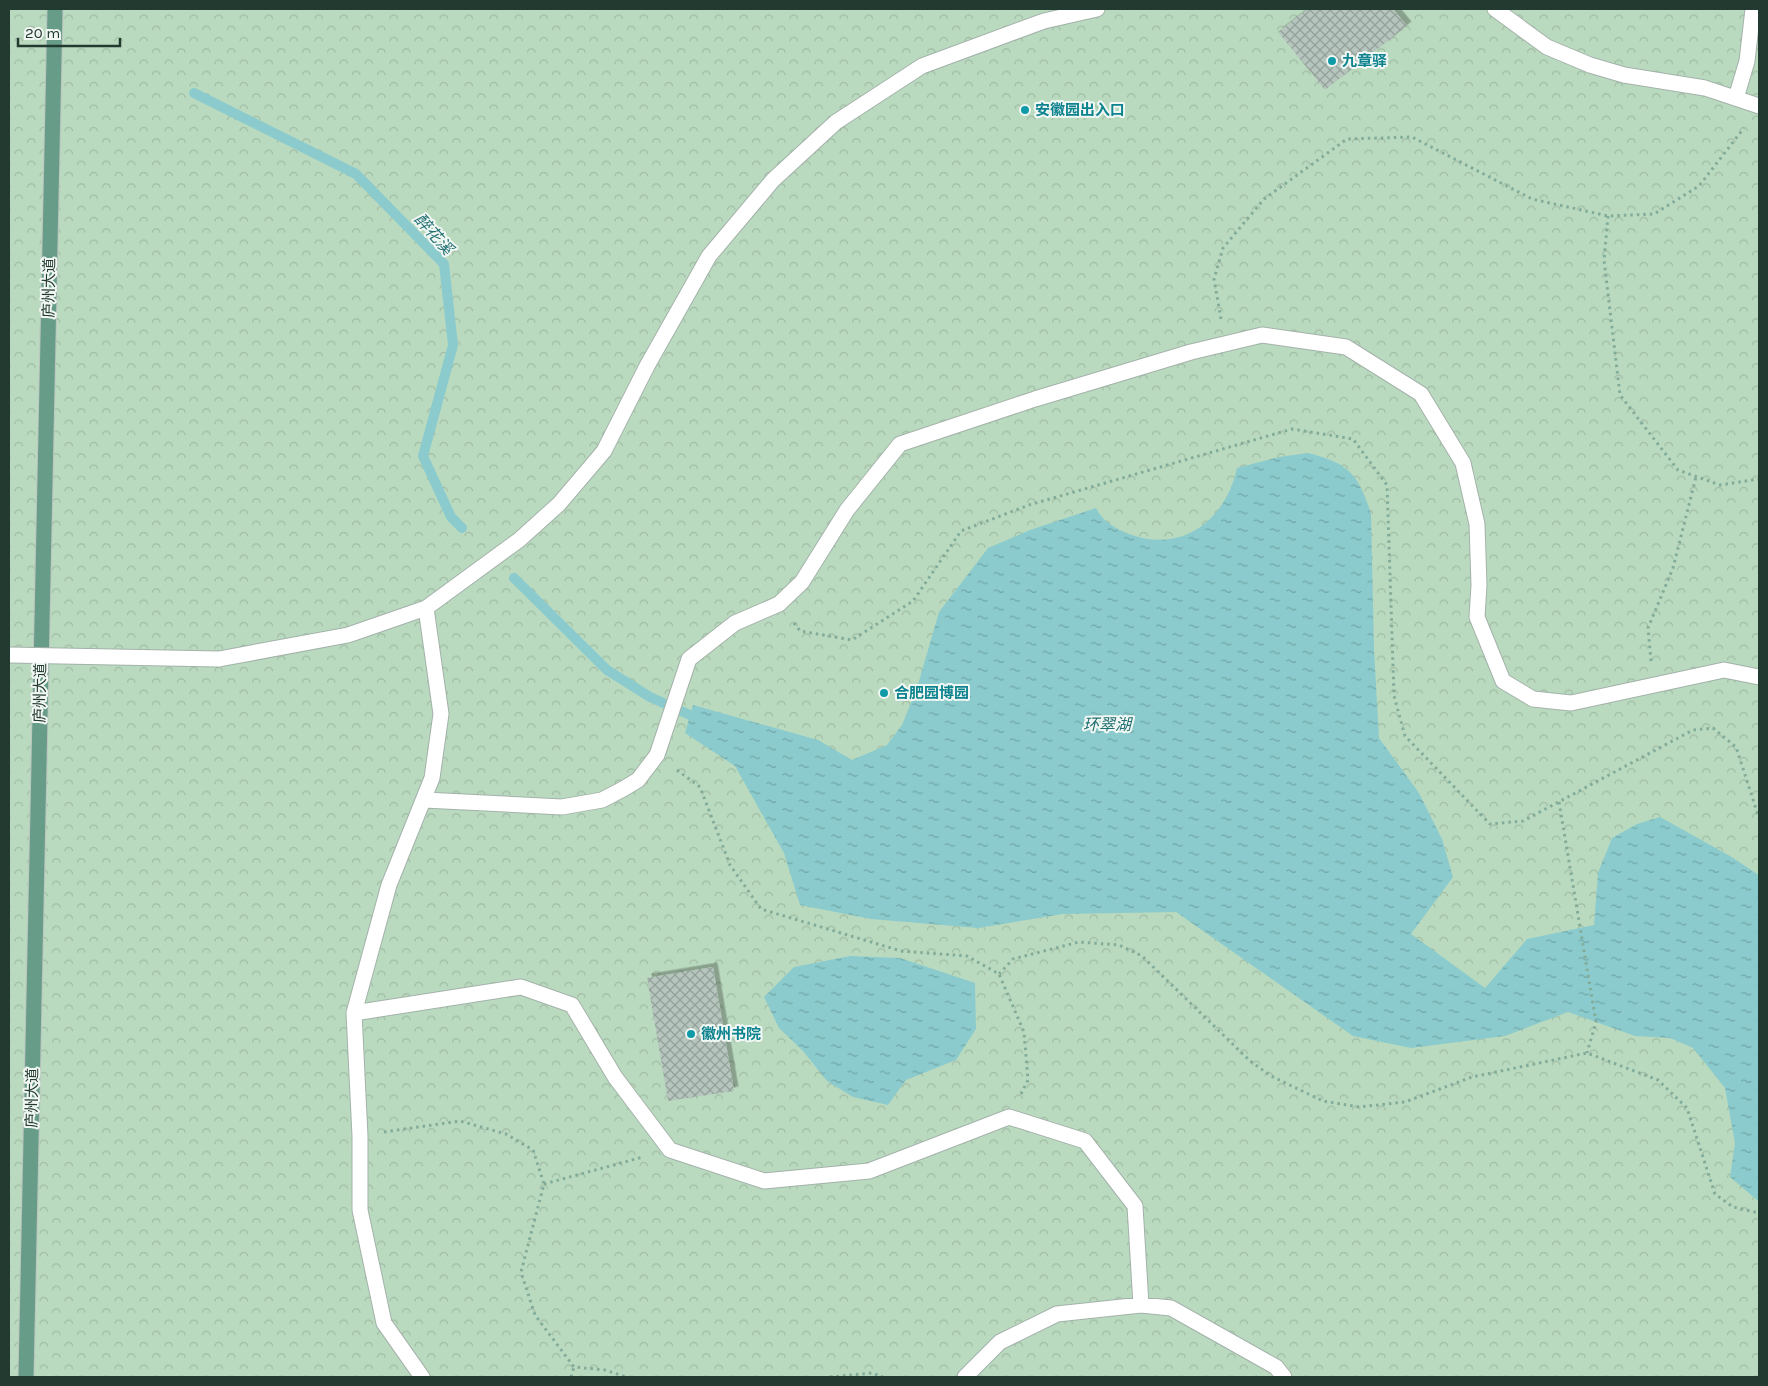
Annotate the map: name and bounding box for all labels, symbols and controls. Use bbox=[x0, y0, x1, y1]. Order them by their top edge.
scale bar bbox=[18, 15, 120, 47]
text: 20 m bbox=[25, 24, 60, 42]
place label: 九章驿 bbox=[1342, 52, 1387, 70]
marker: 九章驿 bbox=[1326, 55, 1338, 67]
place label: 安徽园出入口 bbox=[1035, 101, 1125, 119]
marker: 安徽园出入口 bbox=[1019, 104, 1031, 116]
water label: 醉花溪 bbox=[411, 210, 458, 260]
street label: 庐州大道 bbox=[39, 258, 59, 318]
street label: 庐州大道 bbox=[30, 663, 50, 723]
place label: 合肥园博园 bbox=[894, 684, 969, 702]
marker: 合肥园博园 bbox=[878, 687, 890, 699]
water label: 环翠湖 bbox=[1083, 715, 1134, 734]
place label: 徽州书院 bbox=[701, 1025, 761, 1043]
marker: 徽州书院 bbox=[685, 1028, 697, 1040]
street label: 庐州大道 bbox=[22, 1068, 42, 1128]

